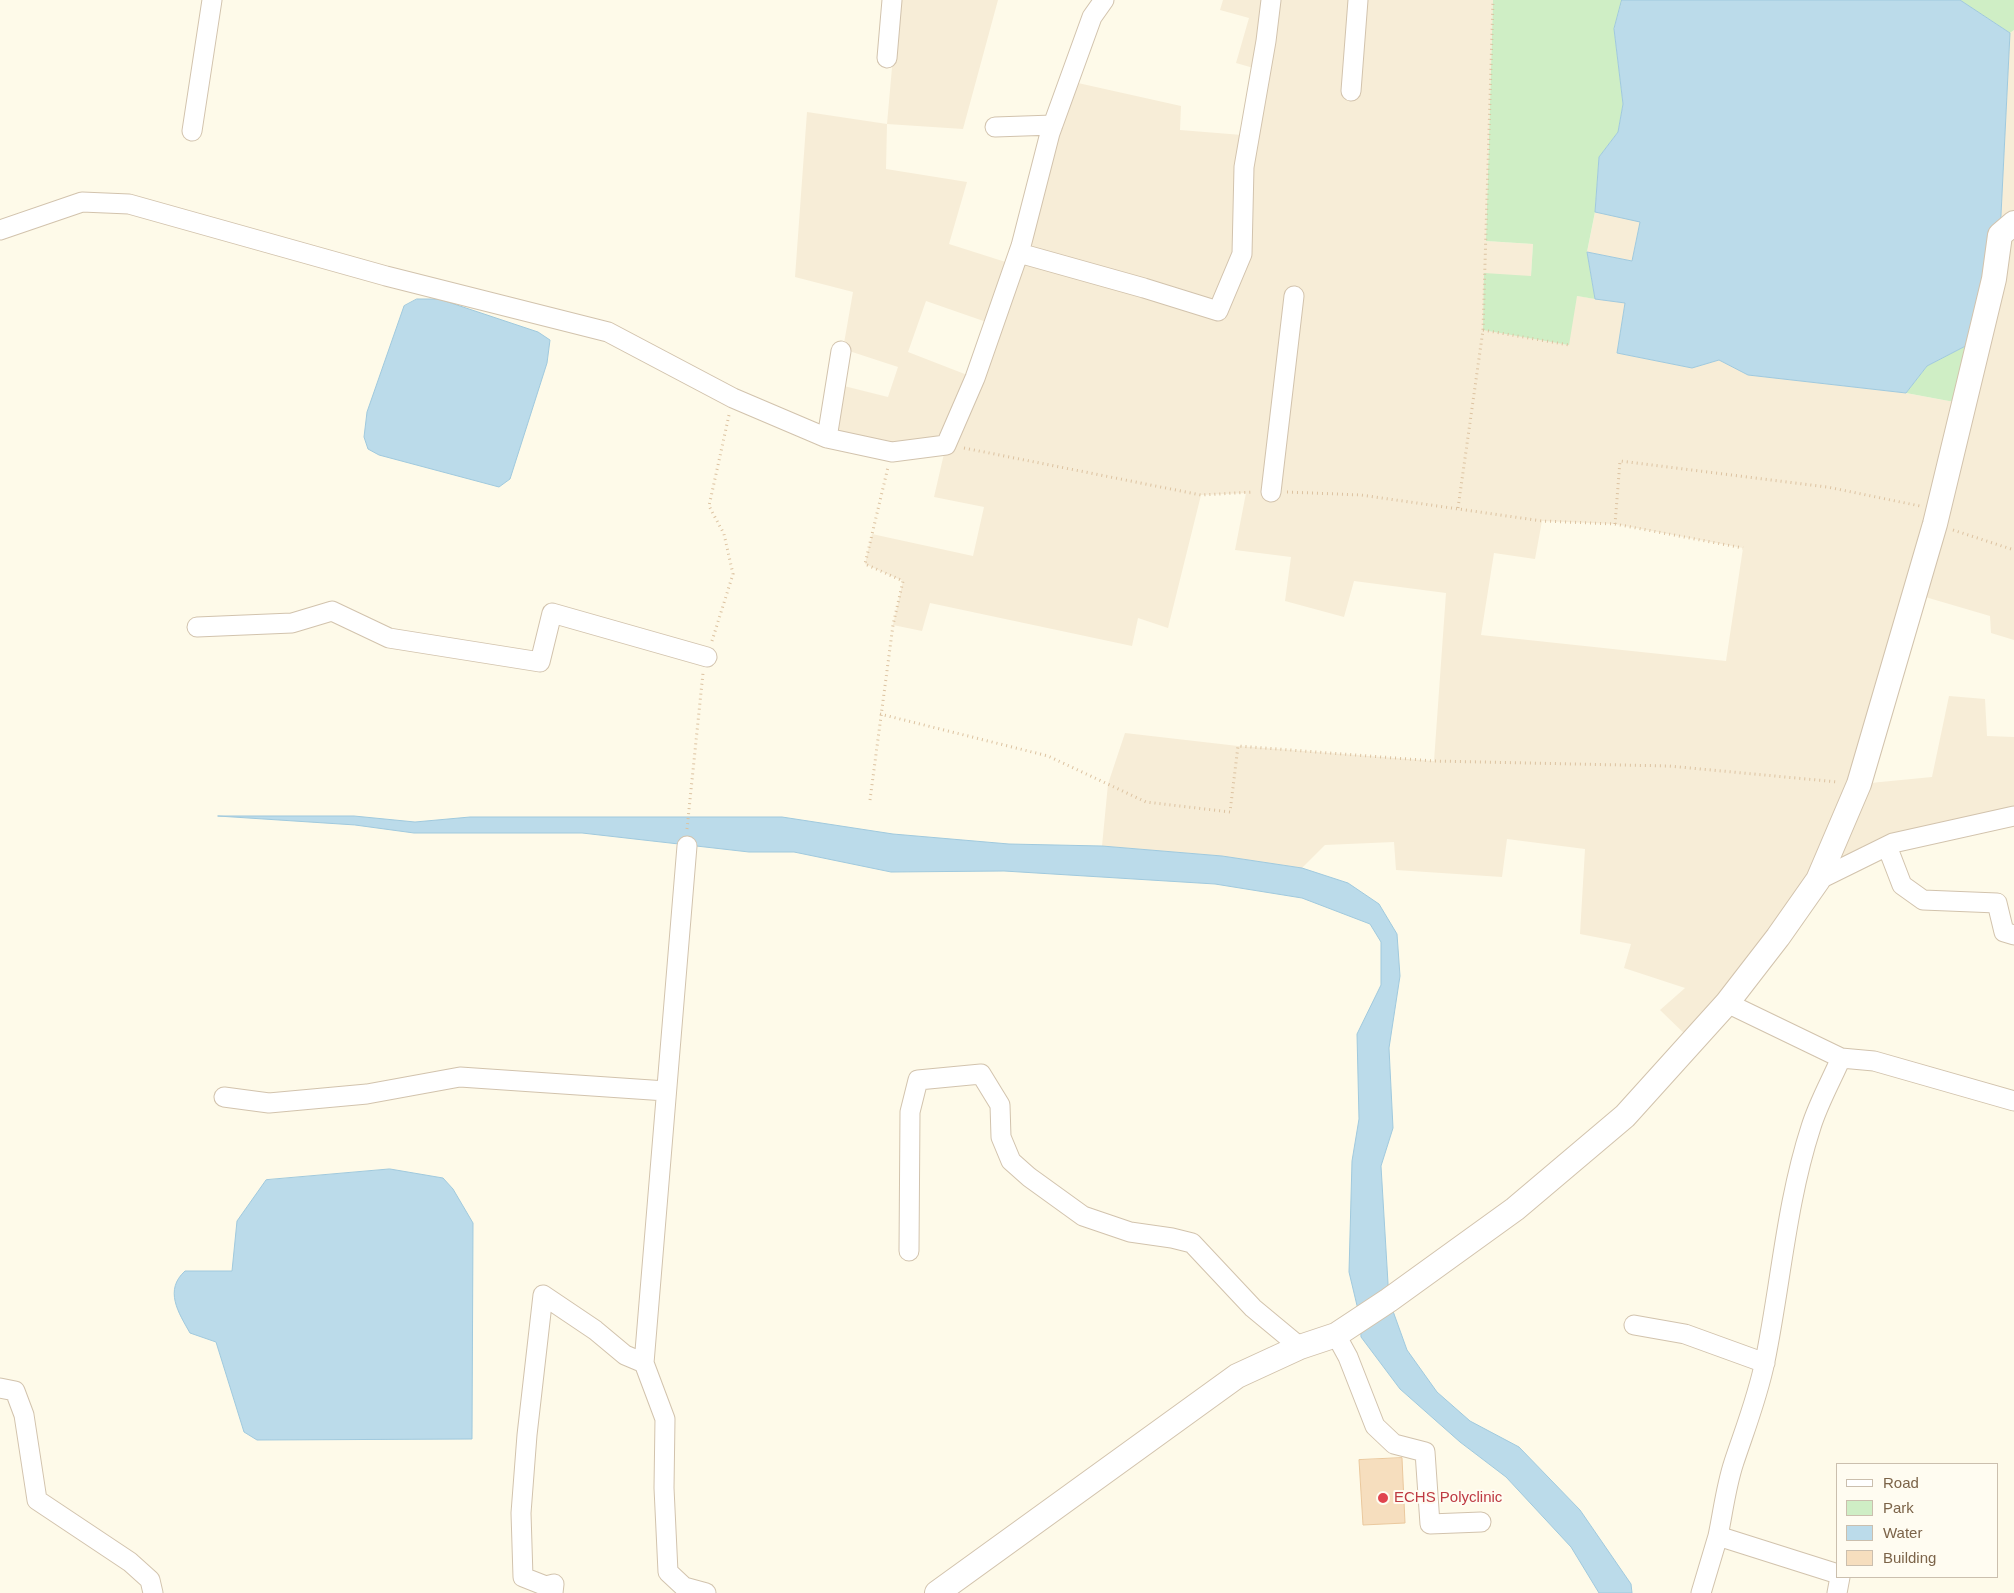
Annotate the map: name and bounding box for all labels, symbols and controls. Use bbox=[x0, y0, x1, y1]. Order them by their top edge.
legend bbox=[1836, 1463, 1999, 1578]
text: Road bbox=[1883, 1474, 1919, 1491]
place label: ECHS Polyclinic bbox=[1394, 1489, 1502, 1507]
marker: ECHS Polyclinic bbox=[1376, 1491, 1390, 1505]
text: Park bbox=[1883, 1499, 1914, 1516]
text: Water bbox=[1883, 1524, 1922, 1541]
text: Building bbox=[1883, 1549, 1936, 1566]

